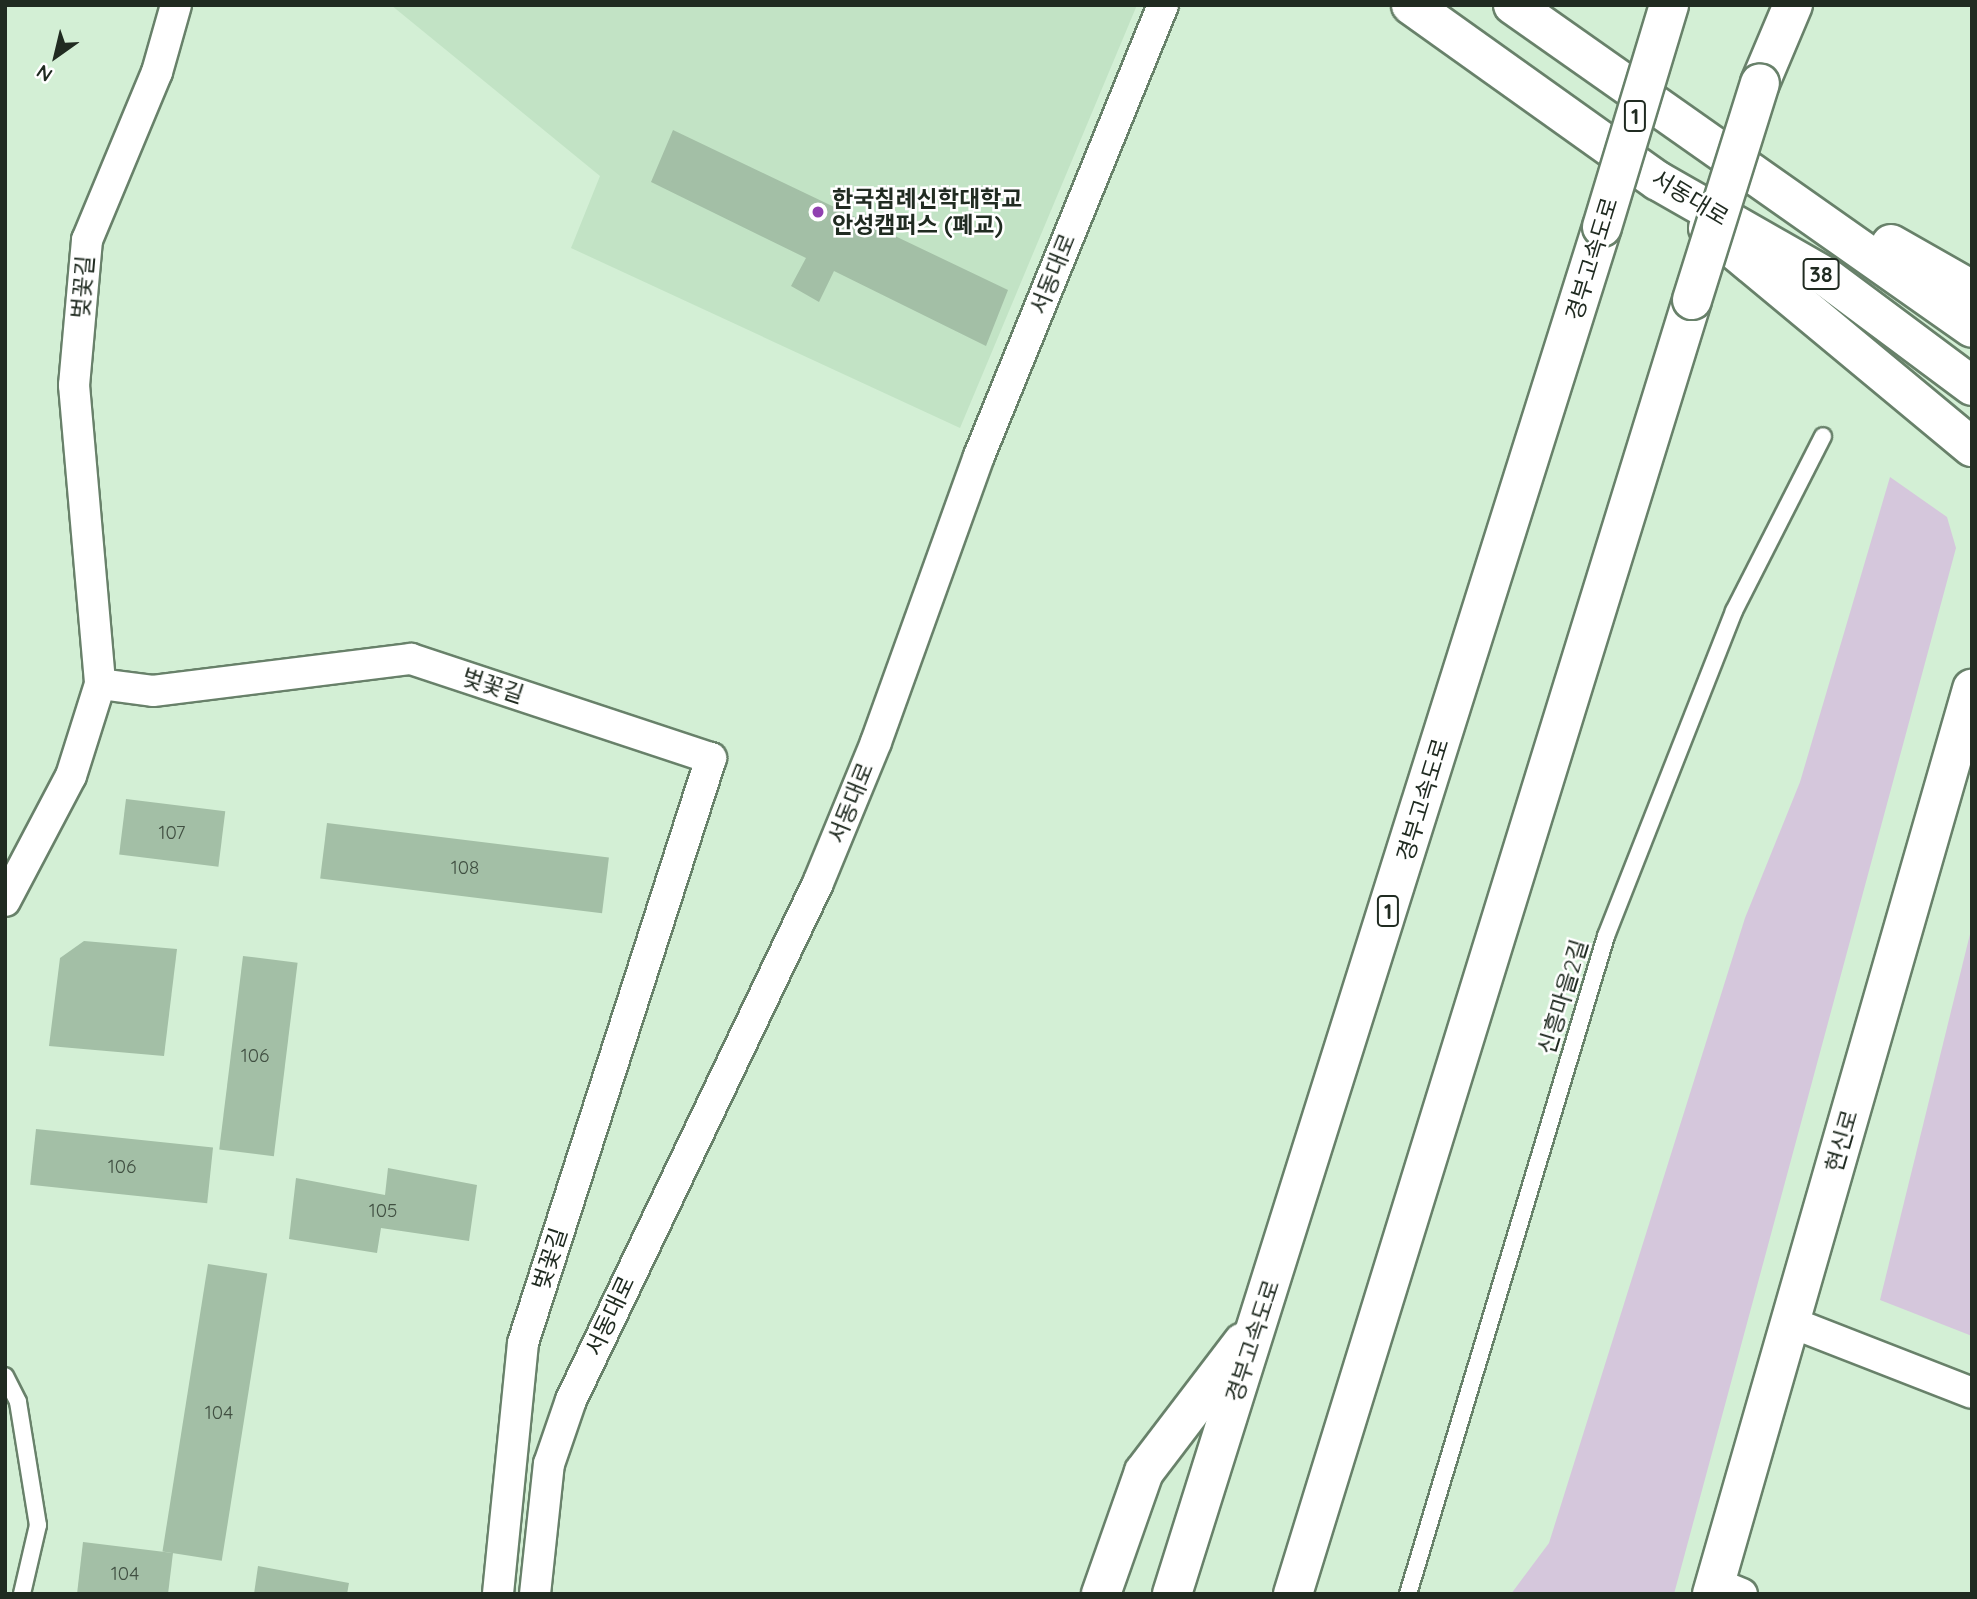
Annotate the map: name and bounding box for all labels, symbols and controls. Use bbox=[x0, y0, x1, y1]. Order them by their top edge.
north arrow bbox=[21, 21, 91, 91]
text: N bbox=[32, 60, 57, 87]
road number: 1 bbox=[1623, 99, 1647, 134]
street label: 서동대로 bbox=[1647, 164, 1733, 232]
place label: 한국침례신학대학교 안성캠퍼스 (폐교) bbox=[832, 185, 1022, 239]
street label: 경부고속도로 bbox=[1560, 194, 1624, 324]
marker: 한국침례신학대학교 안성캠퍼스 (폐교) bbox=[810, 204, 826, 220]
street label: 서동대로 bbox=[1024, 230, 1082, 318]
street label: 벚꽃길 bbox=[66, 254, 100, 320]
road number: 38 bbox=[1802, 256, 1840, 292]
street label: 벚꽃길 bbox=[459, 663, 527, 709]
street label: 경부고속도로 bbox=[1391, 735, 1455, 865]
street label: 서동대로 bbox=[822, 759, 880, 847]
house number: 107 bbox=[158, 822, 186, 844]
house number: 108 bbox=[451, 857, 479, 879]
road number: 1 bbox=[1376, 894, 1400, 928]
street label: 신흥마을2길 bbox=[1532, 936, 1594, 1058]
house number: 106 bbox=[241, 1045, 269, 1067]
street label: 현신로 bbox=[1820, 1107, 1864, 1175]
house number: 106 bbox=[108, 1156, 136, 1178]
house number: 105 bbox=[369, 1200, 397, 1222]
street label: 벚꽃길 bbox=[527, 1225, 573, 1293]
street label: 서동대로 bbox=[580, 1272, 640, 1360]
street label: 경부고속도로 bbox=[1220, 1276, 1286, 1406]
house number: 104 bbox=[205, 1402, 233, 1424]
house number: 104 bbox=[111, 1563, 139, 1585]

